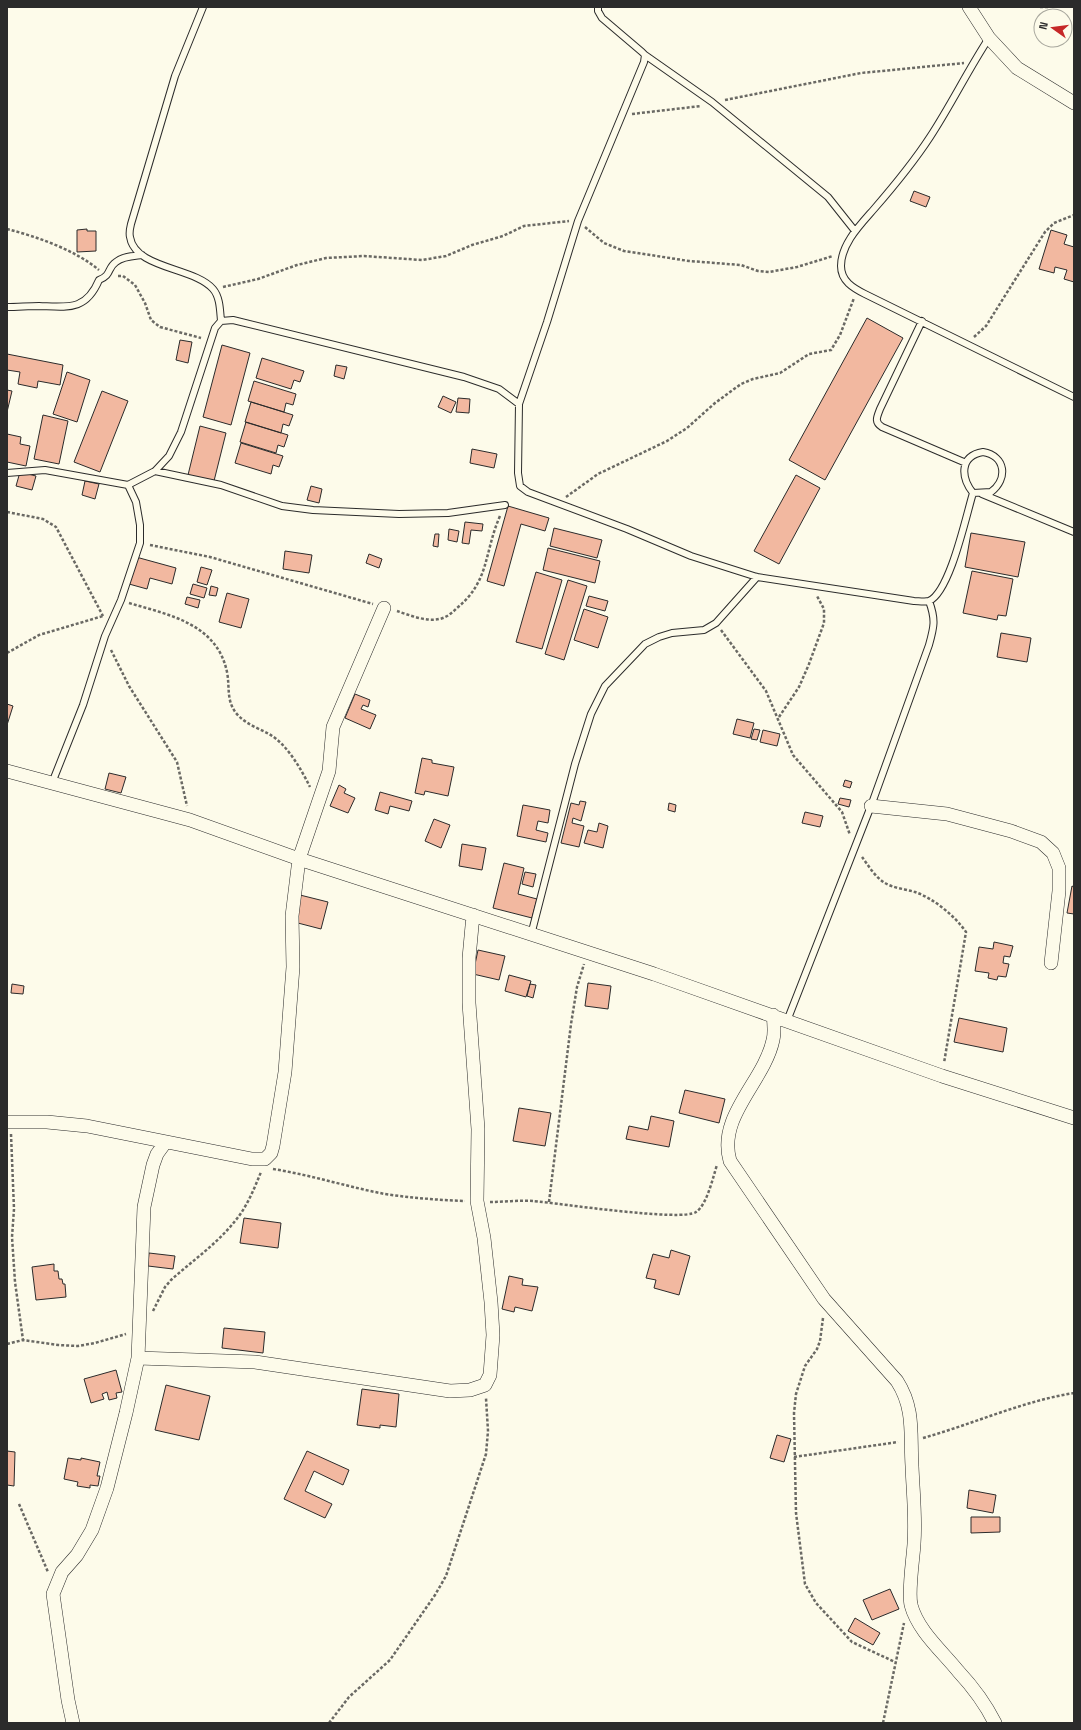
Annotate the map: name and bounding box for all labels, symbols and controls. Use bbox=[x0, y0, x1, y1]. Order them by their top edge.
north arrow bbox=[1033, 8, 1073, 48]
text: N bbox=[1036, 20, 1051, 31]

